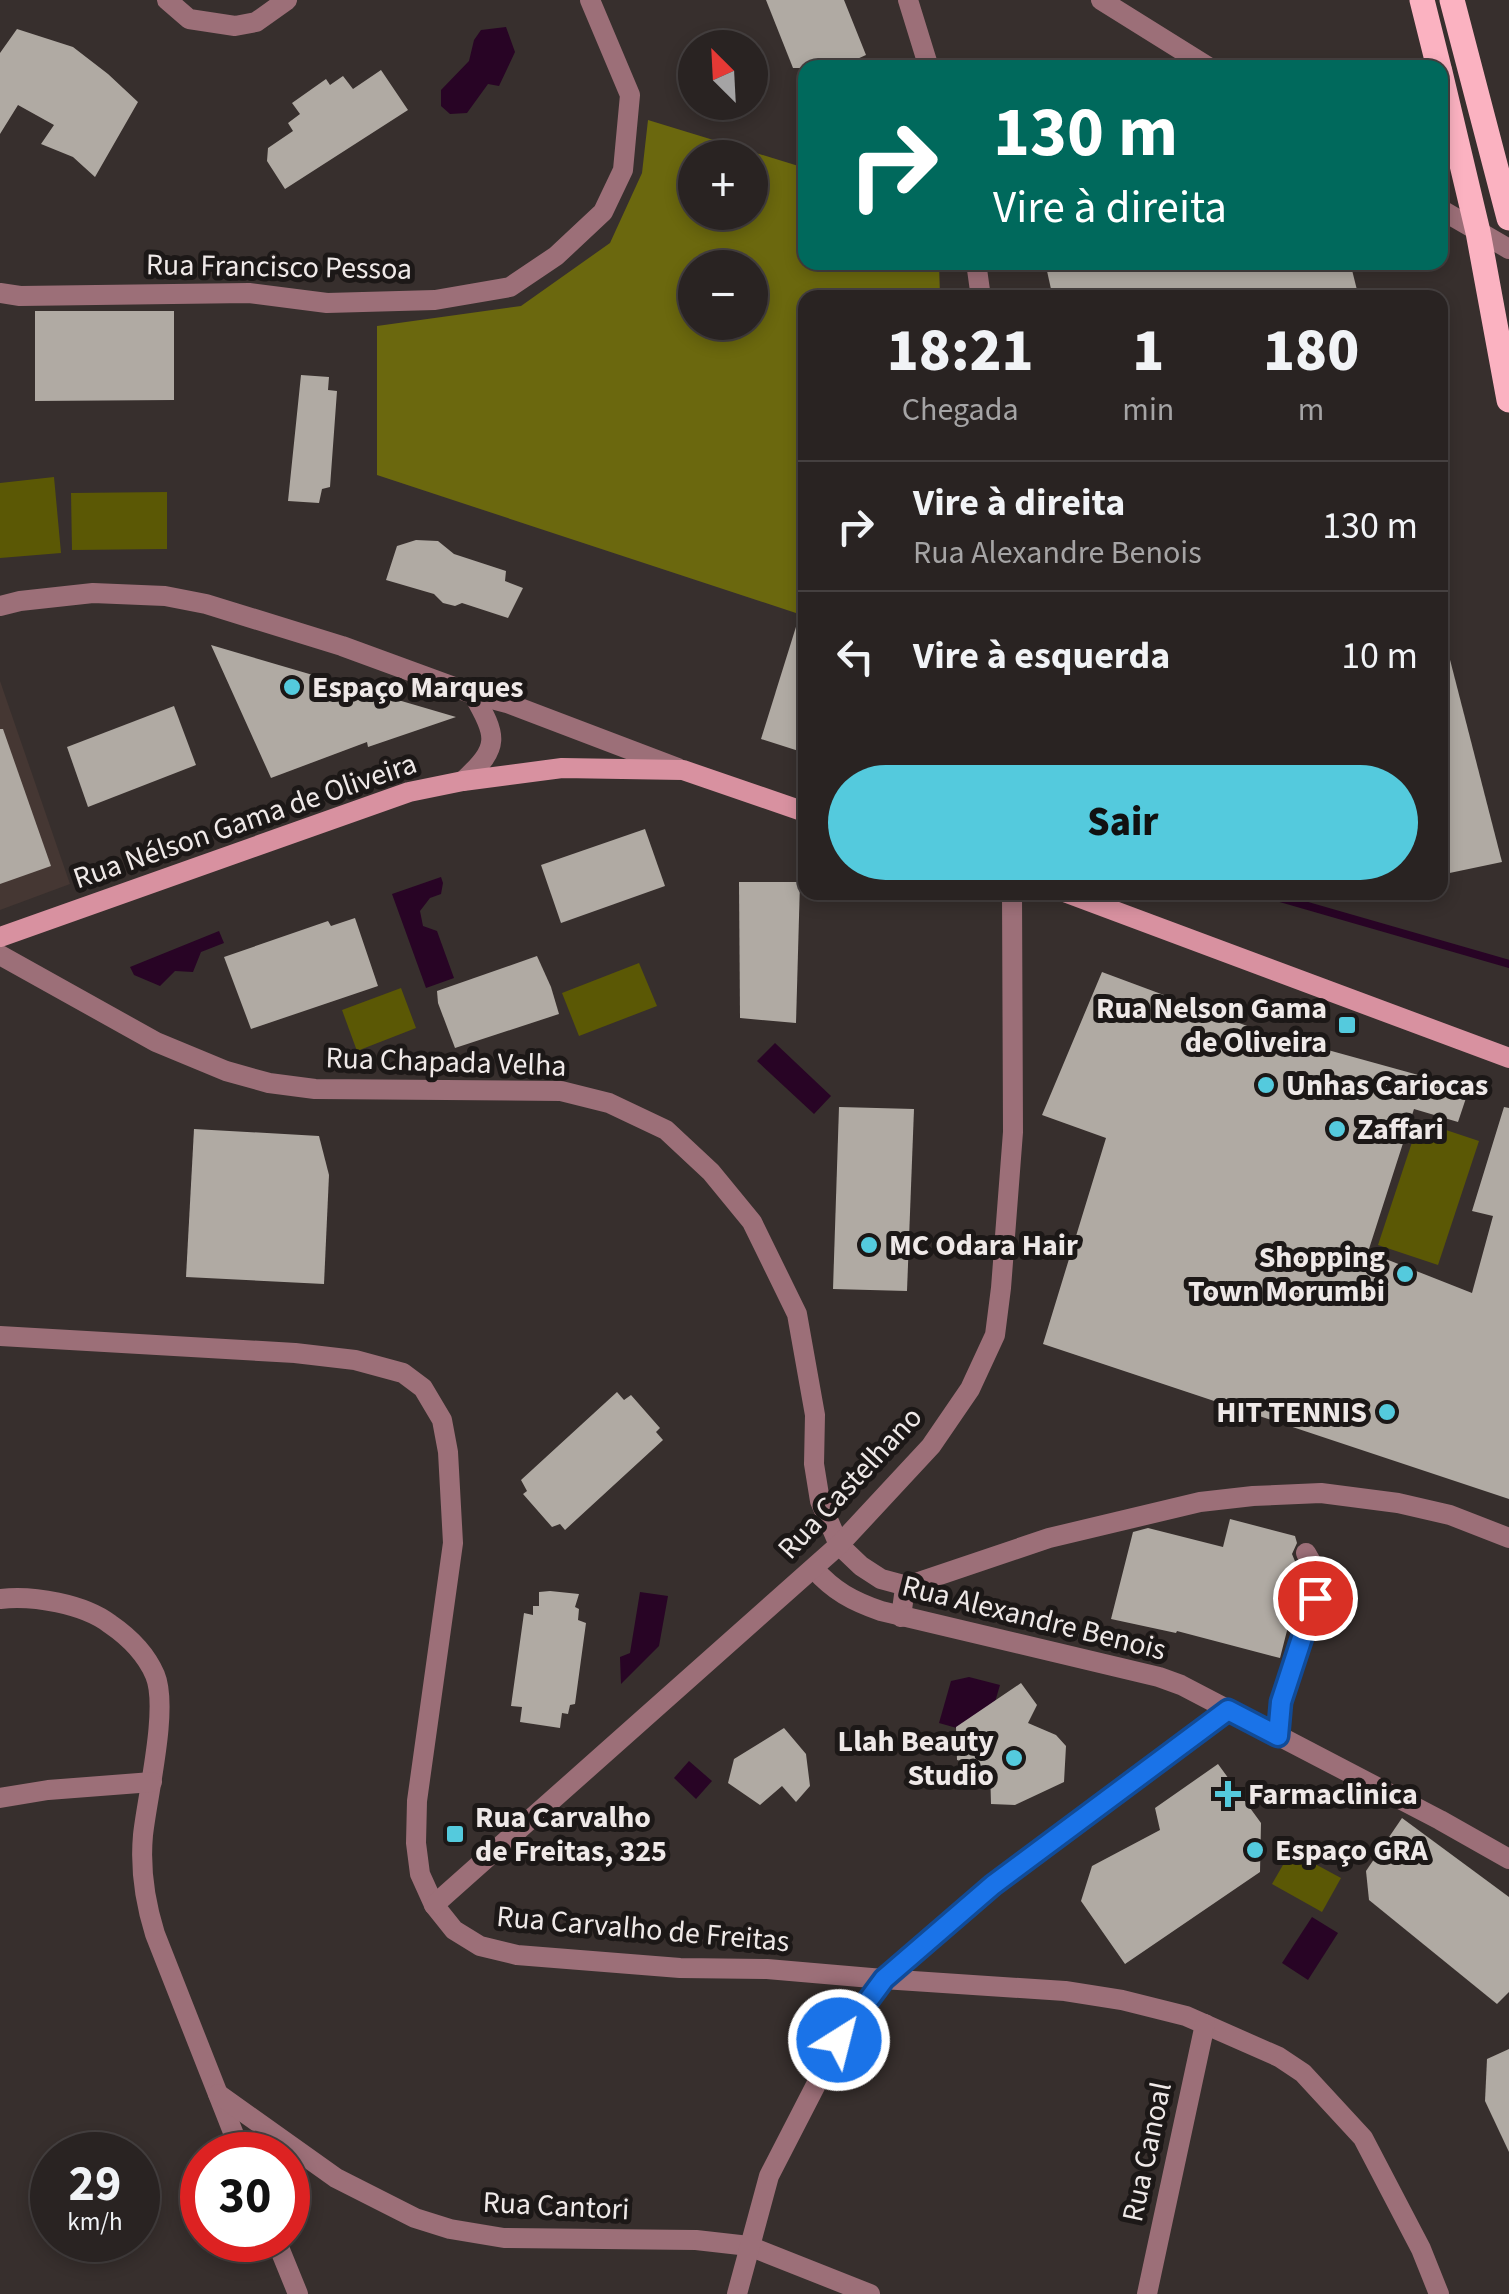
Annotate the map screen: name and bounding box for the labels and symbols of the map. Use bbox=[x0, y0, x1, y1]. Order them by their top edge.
north arrow bbox=[678, 30, 768, 120]
street label: Rua Francisco Pessoa bbox=[146, 243, 412, 291]
place label: Espaço Marques bbox=[312, 666, 524, 709]
marker: Espaço Marques bbox=[281, 676, 303, 698]
street label: Rua Nélson Gama de Oliveira bbox=[67, 742, 423, 900]
place label: Rua Nelson Gama de Oliveira bbox=[1096, 987, 1327, 1064]
marker: Rua Nelson Gama de Oliveira bbox=[1336, 1014, 1358, 1036]
street label: Rua Chapada Velha bbox=[325, 1036, 567, 1088]
place label: Unhas Cariocas bbox=[1286, 1064, 1488, 1107]
marker: Unhas Cariocas bbox=[1255, 1074, 1277, 1096]
place label: Zaffari bbox=[1357, 1108, 1444, 1151]
marker: Zaffari bbox=[1326, 1118, 1348, 1140]
place label: MC Odara Hair bbox=[889, 1224, 1078, 1267]
marker: MC Odara Hair bbox=[858, 1234, 880, 1256]
place label: Shopping Town Morumbi bbox=[1188, 1236, 1385, 1313]
marker: Shopping Town Morumbi bbox=[1394, 1263, 1416, 1285]
place label: HIT TENNIS bbox=[1216, 1391, 1367, 1434]
street label: Rua Castelhano bbox=[768, 1397, 932, 1569]
marker: HIT TENNIS bbox=[1376, 1401, 1398, 1423]
pin bbox=[1273, 1556, 1358, 1641]
street label: Rua Alexandre Benois bbox=[898, 1564, 1170, 1672]
place label: Llah Beauty Studio bbox=[838, 1720, 994, 1797]
marker: Llah Beauty Studio bbox=[1003, 1747, 1025, 1769]
place label: Farmaclinica bbox=[1248, 1773, 1418, 1816]
marker: Farmaclinica bbox=[1217, 1783, 1239, 1805]
place label: Rua Carvalho de Freitas, 325 bbox=[475, 1796, 667, 1873]
marker: Rua Carvalho de Freitas, 325 bbox=[444, 1823, 466, 1845]
place label: Espaço GRA bbox=[1275, 1829, 1429, 1872]
marker: Espaço GRA bbox=[1244, 1839, 1266, 1861]
street label: Rua Carvalho de Freitas bbox=[495, 1895, 791, 1963]
position arrow bbox=[787, 1988, 891, 2092]
street label: Rua Canoal bbox=[1111, 2078, 1183, 2226]
speed limit sign: 30 bbox=[180, 2132, 310, 2262]
street label: Rua Cantori bbox=[481, 2181, 631, 2231]

